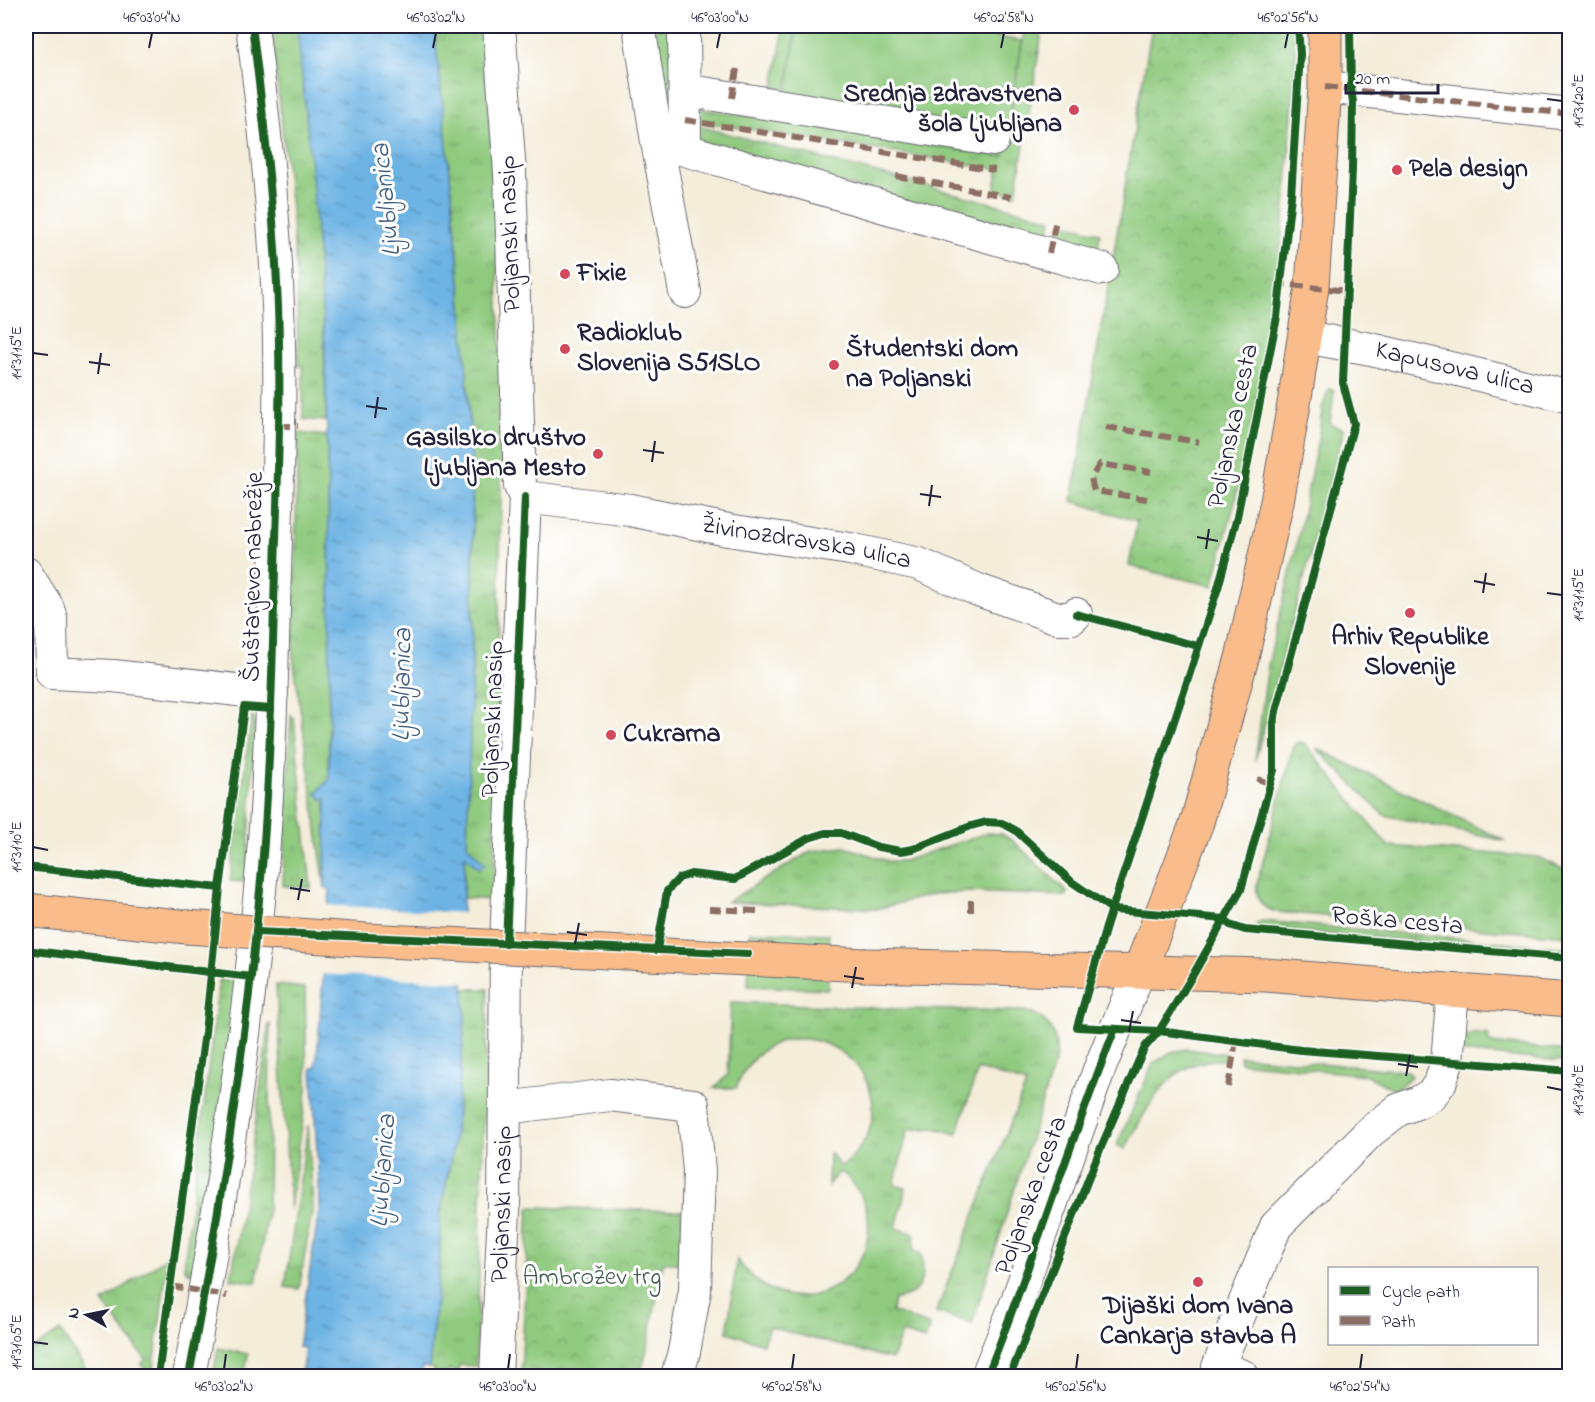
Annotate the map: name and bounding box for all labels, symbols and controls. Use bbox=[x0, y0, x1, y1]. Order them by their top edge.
text: 46°03'04"N bbox=[123, 7, 181, 29]
text: 46°03'02"N bbox=[407, 7, 465, 29]
text: 46°03'00"N bbox=[691, 7, 749, 29]
text: 46°02'58"N bbox=[974, 7, 1034, 29]
text: 46°02'56"N bbox=[1257, 7, 1319, 29]
scale bar bbox=[1346, 57, 1438, 95]
text: 20 m bbox=[1355, 67, 1390, 93]
text: 14°31'20"E bbox=[1568, 74, 1590, 128]
place label: Srednja zdravstvena šola Ljubljana bbox=[843, 76, 1062, 144]
marker: Srednja zdravstvena šola Ljubljana bbox=[1067, 103, 1081, 117]
water label: Ljubljanica bbox=[362, 141, 412, 258]
place label: Pela design bbox=[1409, 151, 1528, 190]
street label: Poljanski nasip bbox=[489, 155, 533, 313]
marker: Pela design bbox=[1390, 163, 1404, 177]
place label: Fixie bbox=[575, 255, 628, 293]
marker: Fixie bbox=[558, 267, 572, 281]
place label: Radioklub Slovenija S51SLO bbox=[577, 315, 761, 383]
text: 14°31'15"E bbox=[6, 326, 28, 380]
place label: Študentski dom na Poljanski bbox=[846, 331, 1018, 399]
street label: Kapusova ulica bbox=[1371, 332, 1538, 407]
street label: Poljanska cesta bbox=[1198, 340, 1270, 512]
marker: Radioklub Slovenija S51SLO bbox=[558, 342, 572, 356]
marker: Študentski dom na Poljanski bbox=[827, 358, 841, 372]
place label: Gasilsko društvo Ljubljana Mesto bbox=[406, 420, 586, 488]
marker: Gasilsko društvo Ljubljana Mesto bbox=[591, 447, 605, 461]
street label: Šuštarjevo nabrežje bbox=[233, 471, 275, 683]
street label: Živinozdravska ulica bbox=[697, 506, 915, 581]
text: 14°31'15"E bbox=[1568, 568, 1590, 622]
marker: Arhiv Republike Slovenije bbox=[1403, 606, 1417, 620]
place label: Arhiv Republike Slovenije bbox=[1331, 619, 1490, 687]
water label: Ljubljanica bbox=[383, 628, 423, 742]
street label: Poljanski nasip bbox=[472, 640, 516, 798]
place label: Cukrarna bbox=[623, 716, 720, 754]
marker: Cukrarna bbox=[604, 728, 618, 742]
text: 14°31'10"E bbox=[6, 821, 28, 873]
street label: Roška cesta bbox=[1329, 897, 1465, 947]
text: 14°31'10"E bbox=[1568, 1064, 1590, 1116]
street label: Poljanska cesta bbox=[986, 1111, 1078, 1281]
water label: Ljubljanica bbox=[361, 1113, 407, 1229]
street label: Poljanski nasip bbox=[482, 1125, 524, 1284]
park label: Ambrožev trg bbox=[522, 1259, 662, 1297]
legend bbox=[1328, 1267, 1538, 1345]
marker: Dijaški dom Ivana Cankarja stavba A bbox=[1191, 1275, 1205, 1289]
text: Cycle path bbox=[1382, 1280, 1460, 1306]
north arrow bbox=[57, 1285, 117, 1345]
place label: Dijaški dom Ivana Cankarja stavba A bbox=[1100, 1288, 1296, 1356]
text: N bbox=[61, 1306, 87, 1320]
text: Path bbox=[1382, 1310, 1416, 1336]
text: 14°31'05"E bbox=[6, 1314, 28, 1370]
text: 46°03'02"N bbox=[195, 1376, 253, 1398]
text: 46°03'00"N bbox=[479, 1376, 537, 1398]
text: 46°02'58"N bbox=[762, 1376, 822, 1398]
text: 46°02'56"N bbox=[1045, 1376, 1107, 1398]
text: 46°02'54"N bbox=[1330, 1376, 1390, 1398]

